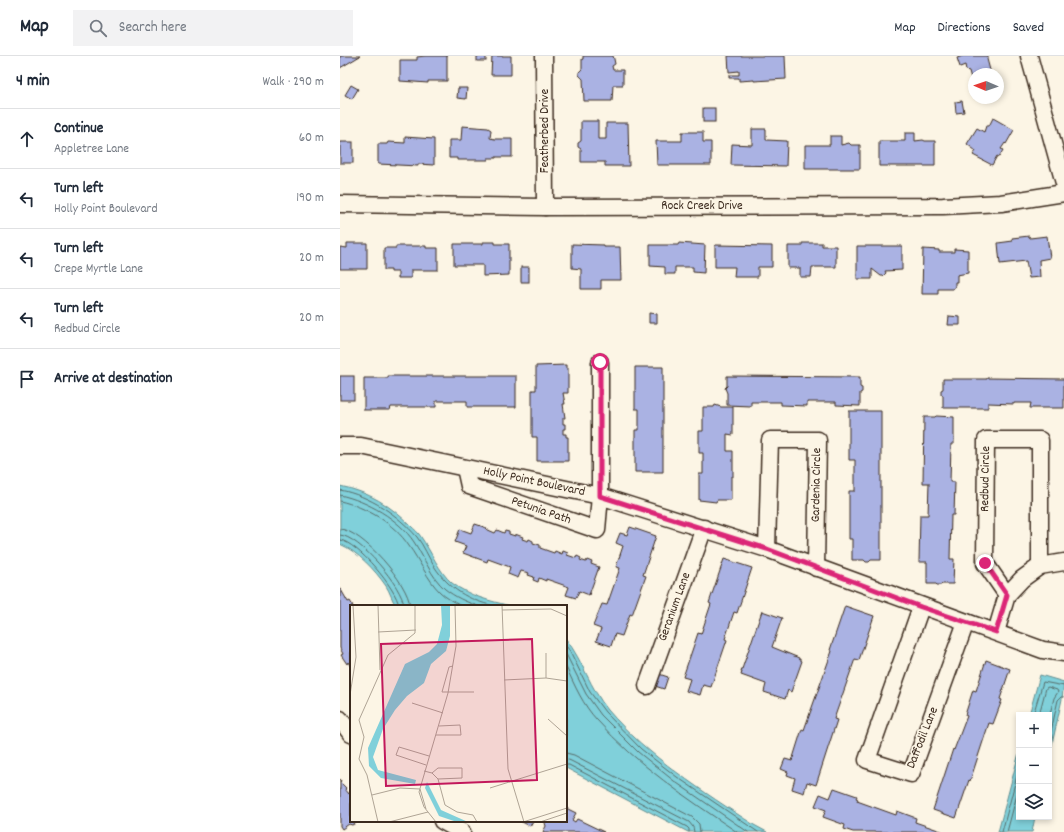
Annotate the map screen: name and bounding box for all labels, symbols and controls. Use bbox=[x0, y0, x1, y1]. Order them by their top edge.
search box bbox=[73, 10, 353, 46]
text: Map bbox=[20, 14, 49, 41]
icon: search bbox=[87, 17, 109, 39]
text: Search here bbox=[119, 17, 187, 39]
text: Map bbox=[894, 18, 916, 38]
text: Directions bbox=[938, 18, 991, 38]
text: Saved bbox=[1013, 18, 1044, 38]
north arrow bbox=[968, 68, 1004, 104]
text: 4 min bbox=[16, 70, 50, 94]
text: Walk · 290 m bbox=[262, 73, 324, 92]
street label: Featherbed Drive bbox=[536, 89, 555, 173]
text: Continue bbox=[54, 118, 103, 140]
icon: ahead bbox=[16, 128, 38, 150]
text: 60 m bbox=[299, 129, 324, 148]
text: Appletree Lane bbox=[54, 140, 129, 159]
text: Turn left bbox=[54, 178, 103, 200]
icon: left bbox=[16, 188, 38, 210]
text: 190 m bbox=[296, 189, 324, 208]
street label: Rock Creek Drive bbox=[661, 197, 743, 216]
text: Holly Point Boulevard bbox=[54, 200, 158, 219]
text: Turn left bbox=[54, 238, 103, 260]
icon: left bbox=[16, 248, 38, 270]
text: 20 m bbox=[299, 249, 324, 268]
text: Crepe Myrtle Lane bbox=[54, 260, 143, 279]
text: Turn left bbox=[54, 298, 103, 320]
icon: left bbox=[16, 308, 38, 330]
text: 20 m bbox=[299, 309, 324, 328]
text: Redbud Circle bbox=[54, 320, 120, 339]
route start bbox=[591, 353, 609, 371]
icon: arrive bbox=[16, 368, 38, 390]
text: Arrive at destination bbox=[54, 368, 172, 390]
street label: Redbud Circle bbox=[976, 446, 996, 512]
street label: Gardenia Circle bbox=[807, 447, 827, 522]
street label: Holly Point Boulevard bbox=[481, 462, 587, 502]
street label: Petunia Path bbox=[508, 492, 574, 530]
route end bbox=[976, 554, 994, 572]
street label: Geranium Lane bbox=[654, 570, 696, 644]
inset map bbox=[350, 605, 567, 822]
street label: Daffodil Lane bbox=[902, 704, 944, 772]
map controls bbox=[1016, 712, 1052, 820]
button: + bbox=[1016, 712, 1052, 748]
button: − bbox=[1016, 748, 1052, 784]
button: layers bbox=[1016, 784, 1052, 820]

